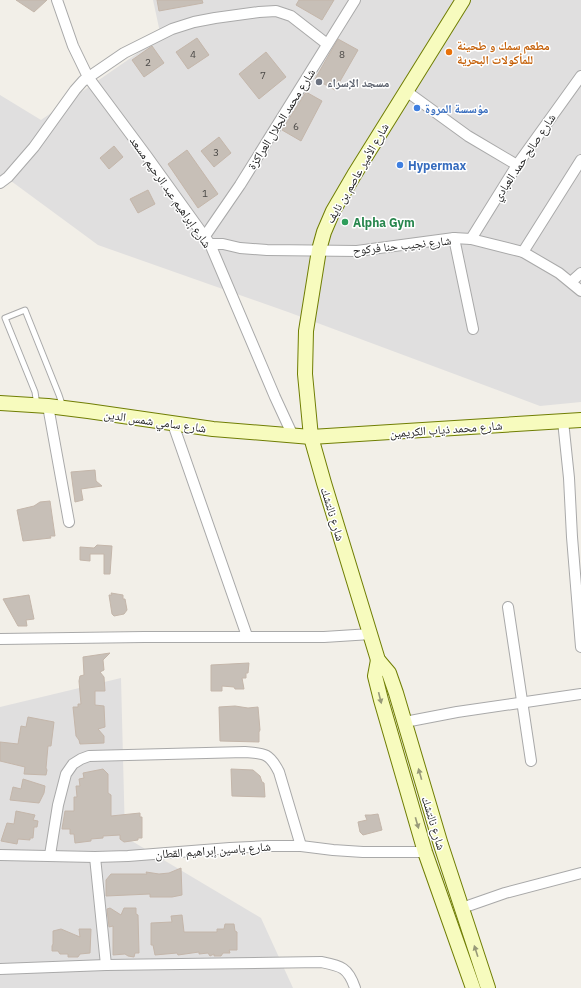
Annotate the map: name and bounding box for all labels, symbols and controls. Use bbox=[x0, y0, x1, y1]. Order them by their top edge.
place label: مطعم سمك و طحينة للمأكولات البحرية bbox=[457, 38, 550, 67]
marker: مطعم سمك و طحينة للمأكولات البحرية bbox=[444, 47, 454, 57]
house number: 4 bbox=[190, 48, 196, 61]
house number: 8 bbox=[339, 48, 345, 61]
house number: 2 bbox=[145, 56, 151, 69]
street label: شارع محمد الجلال العراكزة bbox=[244, 66, 319, 173]
house number: 7 bbox=[260, 69, 266, 82]
place label: مسجد الإسراء bbox=[327, 75, 390, 90]
marker: مسجد الإسراء bbox=[314, 77, 324, 87]
place label: مؤسسة المروة bbox=[425, 101, 489, 116]
marker: مؤسسة المروة bbox=[412, 103, 422, 113]
street label: شارع صالح حمد العبادي bbox=[489, 110, 561, 205]
house number: 6 bbox=[293, 120, 299, 133]
street label: شارع الأمير عاصم بن نايف bbox=[322, 120, 393, 226]
street label: شارع إبراهيم عبد الرحيم مسعد bbox=[126, 133, 215, 251]
house number: 3 bbox=[213, 146, 219, 159]
place label: Hypermax bbox=[408, 158, 467, 173]
marker: Hypermax bbox=[395, 160, 405, 170]
house number: 1 bbox=[202, 187, 208, 200]
place label: Alpha Gym bbox=[353, 215, 415, 230]
marker: Alpha Gym bbox=[340, 217, 350, 227]
street label: شارع نجيب حنا فركوح bbox=[352, 232, 452, 259]
street label: شارع سامي شمس الدين bbox=[102, 406, 207, 439]
street label: شارع محمد ذياب الكريمين bbox=[389, 418, 503, 441]
street label: شارع نالتشك bbox=[317, 485, 348, 543]
one-way arrow bbox=[378, 692, 384, 704]
one-way arrow bbox=[416, 768, 422, 780]
street label: شارع نالتشك bbox=[418, 794, 449, 852]
one-way arrow bbox=[414, 817, 420, 829]
street label: شارع ياسين إبراهيم القطان bbox=[155, 838, 272, 863]
one-way arrow bbox=[472, 945, 478, 957]

